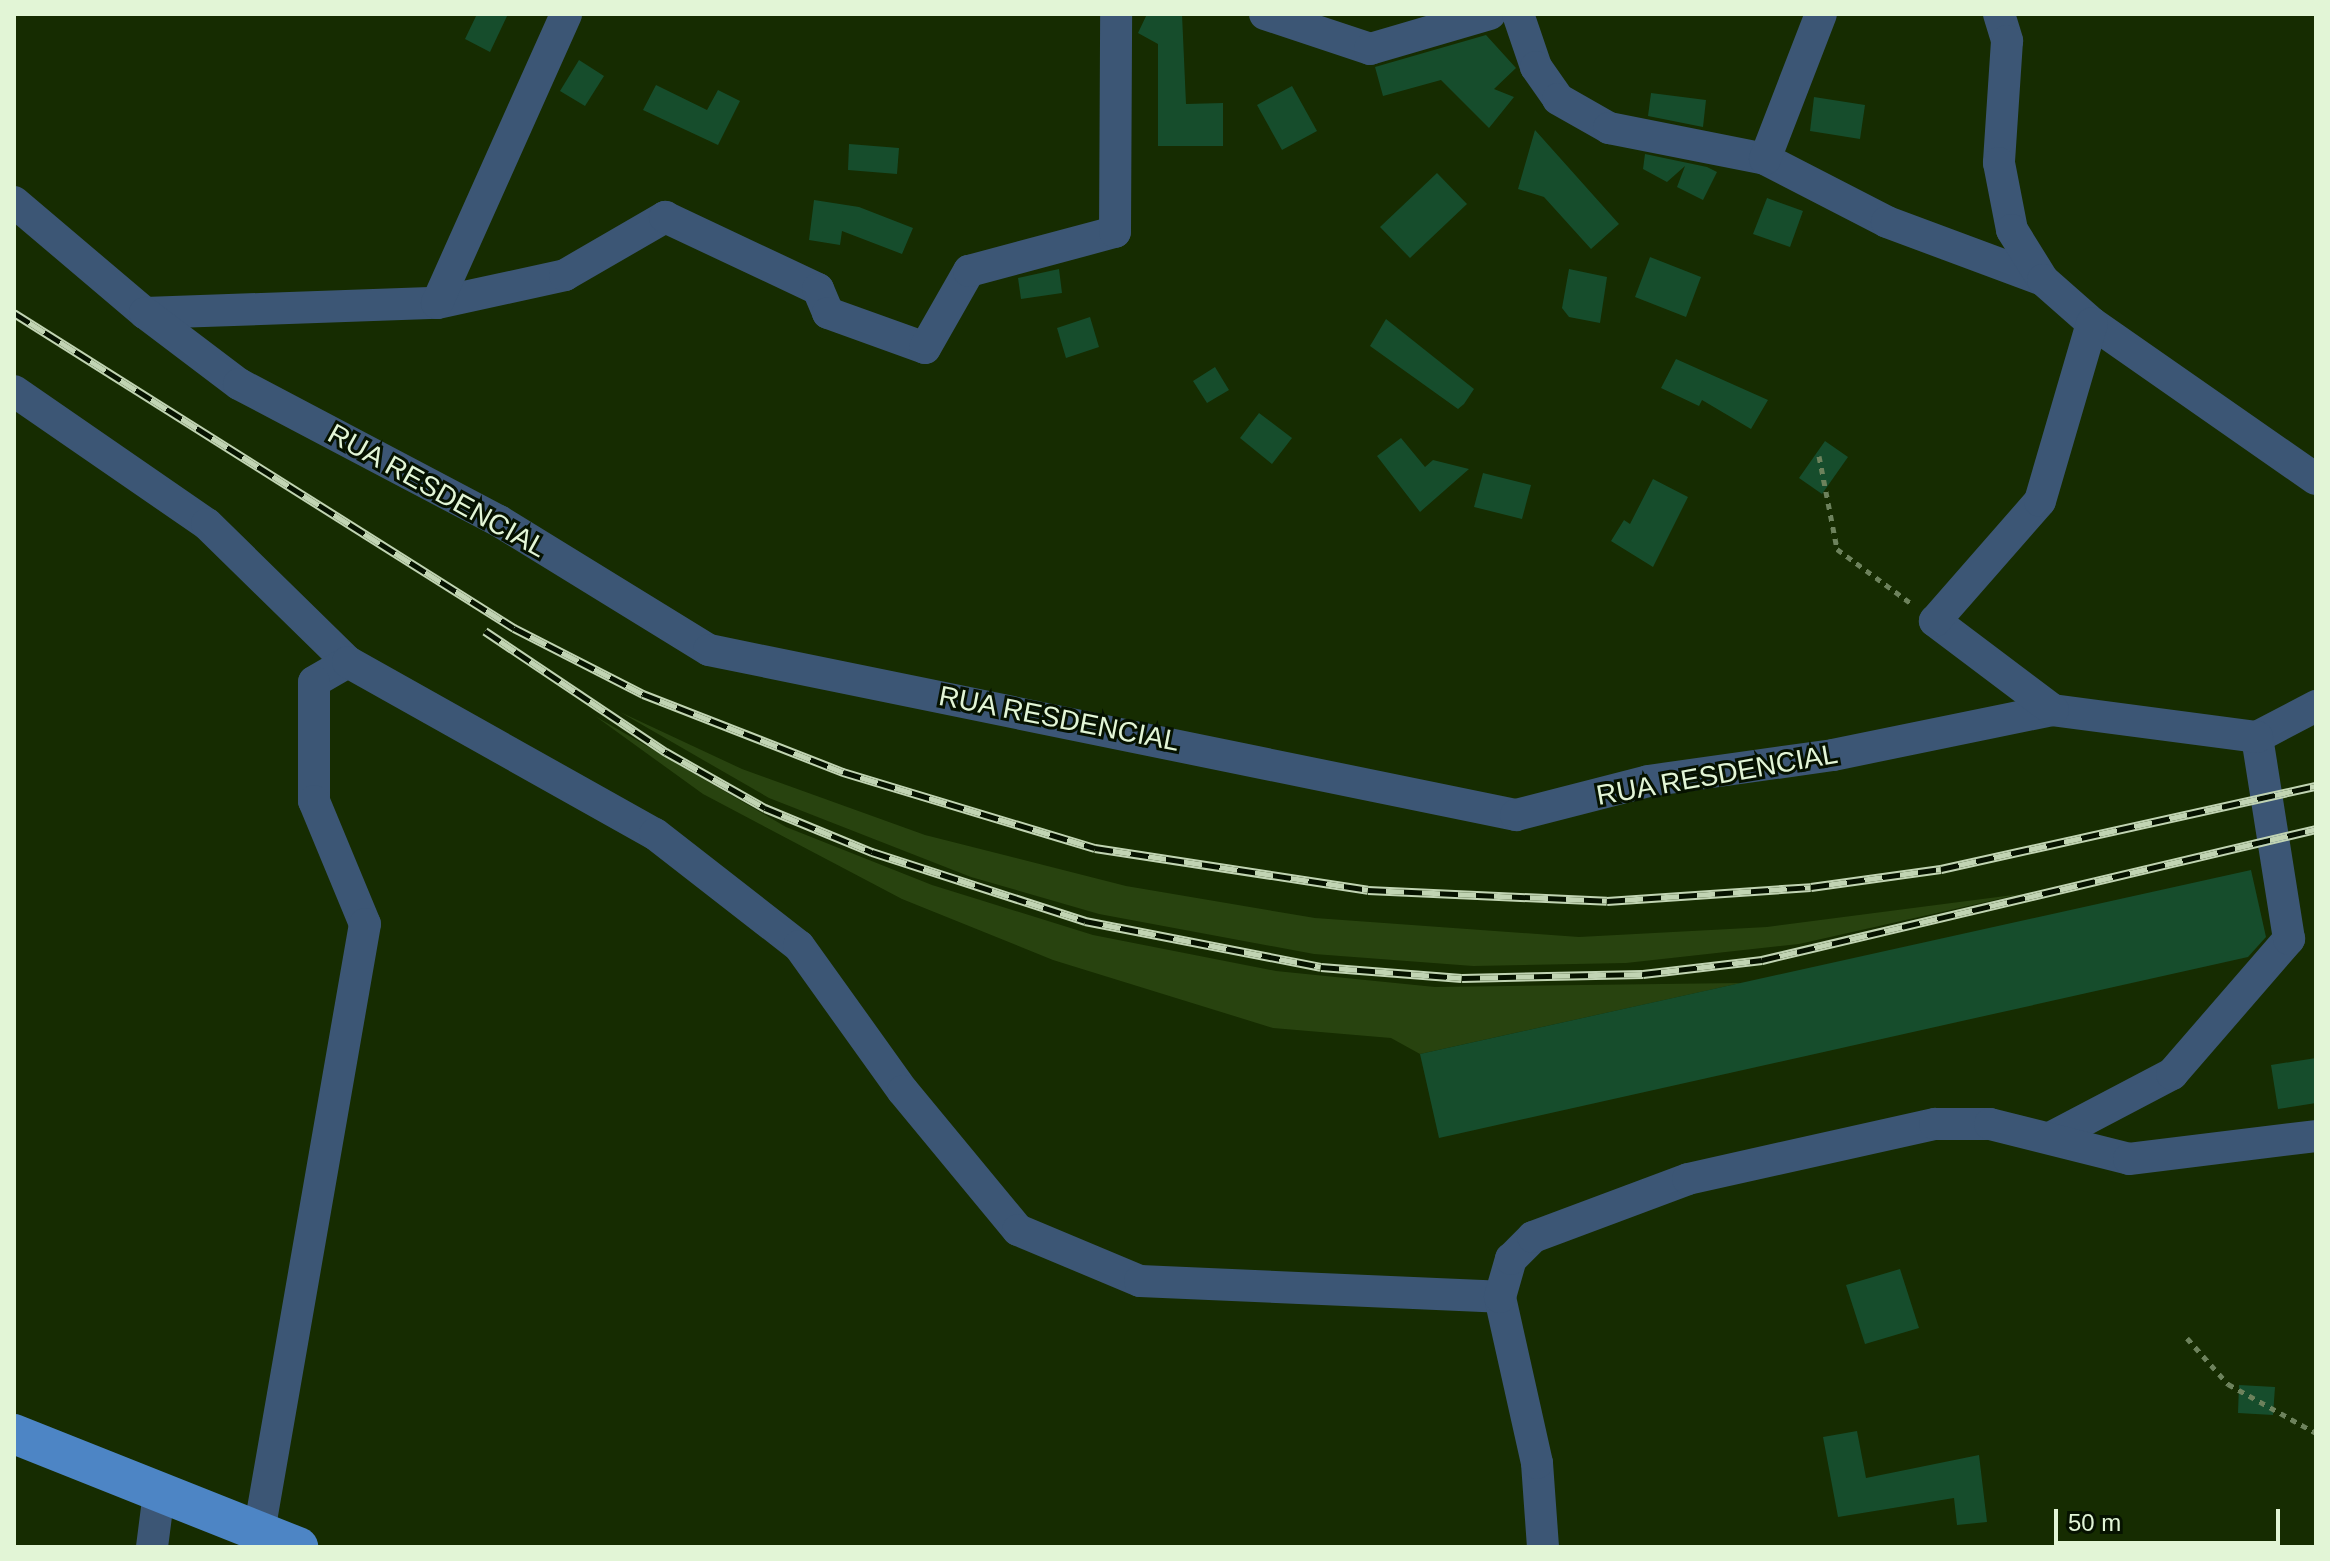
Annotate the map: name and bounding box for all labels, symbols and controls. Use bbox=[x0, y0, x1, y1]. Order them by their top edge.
street label: RUA RESDENCIAL bbox=[321, 417, 553, 565]
street label: RUA RESDENCIAL bbox=[935, 679, 1183, 759]
street label: RUA RESDENCIAL bbox=[1593, 737, 1841, 813]
scale bar bbox=[2058, 1493, 2284, 1543]
text: 50 m bbox=[2068, 1509, 2121, 1536]

